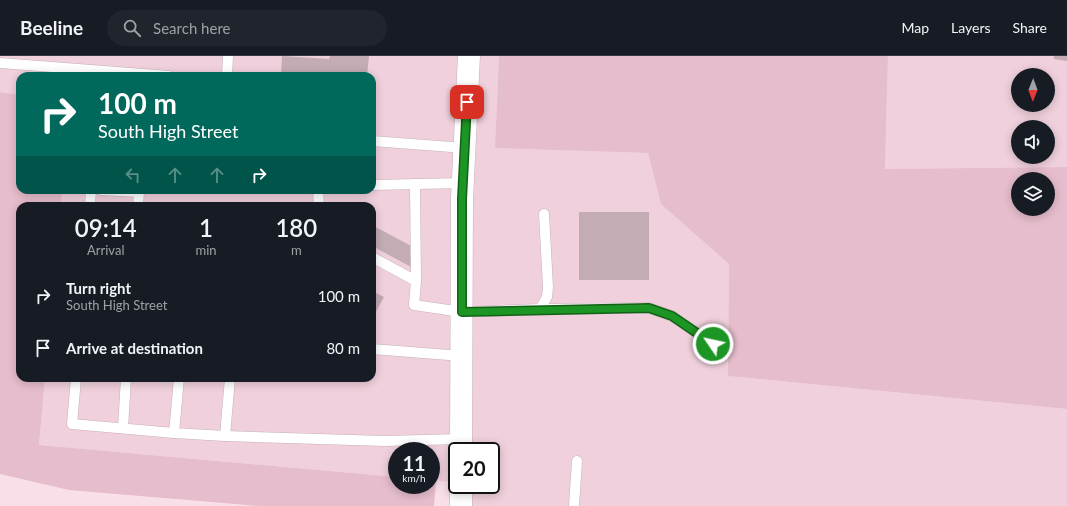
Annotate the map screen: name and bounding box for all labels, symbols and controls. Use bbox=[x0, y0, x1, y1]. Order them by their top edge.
search box bbox=[107, 10, 387, 46]
text: Beeline bbox=[20, 16, 83, 39]
icon: search bbox=[121, 17, 143, 39]
text: Search here bbox=[153, 19, 230, 37]
text: Map bbox=[901, 19, 929, 36]
text: Layers bbox=[951, 19, 991, 36]
text: Share bbox=[1013, 19, 1047, 36]
north arrow bbox=[1011, 68, 1055, 112]
map controls bbox=[1011, 68, 1055, 216]
pin bbox=[450, 85, 484, 119]
text: 100 m bbox=[98, 86, 177, 120]
icon: right bbox=[32, 88, 84, 140]
icon: arrive bbox=[456, 91, 478, 113]
text: South High Street bbox=[98, 120, 238, 142]
button: sound bbox=[1011, 120, 1055, 164]
icon: left bbox=[122, 164, 144, 186]
icon: ahead bbox=[164, 164, 186, 186]
icon: ahead bbox=[206, 164, 228, 186]
icon: right bbox=[248, 164, 270, 186]
button: layers bbox=[1011, 172, 1055, 216]
text: 09:14 bbox=[75, 213, 137, 242]
text: 1 bbox=[199, 213, 213, 242]
text: 180 bbox=[275, 213, 317, 242]
text: Arrival bbox=[87, 242, 124, 258]
text: min bbox=[195, 242, 217, 258]
text: m bbox=[291, 242, 302, 258]
text: Turn right bbox=[66, 279, 131, 297]
icon: right bbox=[32, 285, 54, 307]
text: 100 m bbox=[318, 287, 360, 305]
text: South High Street bbox=[66, 297, 167, 313]
position arrow bbox=[692, 323, 734, 365]
icon: arrive bbox=[32, 337, 54, 359]
text: Arrive at destination bbox=[66, 339, 203, 357]
text: 80 m bbox=[326, 339, 360, 357]
speed limit sign: 20 bbox=[448, 442, 500, 494]
text: 11 bbox=[402, 451, 426, 475]
text: km/h bbox=[402, 472, 426, 484]

